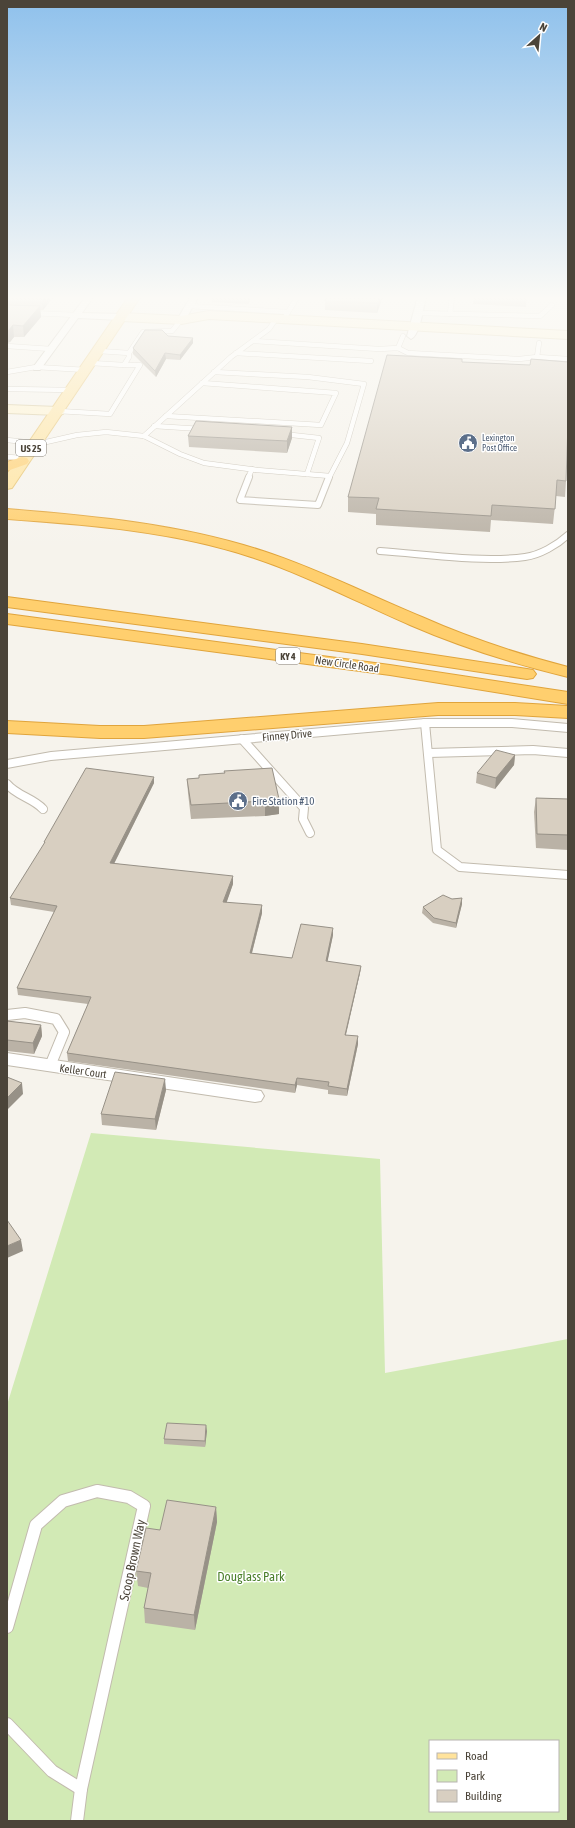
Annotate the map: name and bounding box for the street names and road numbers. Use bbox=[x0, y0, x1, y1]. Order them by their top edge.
road number: US 25 bbox=[16, 440, 46, 456]
road number: KY 4 bbox=[276, 648, 300, 664]
street label: New Circle Road bbox=[314, 654, 380, 674]
street label: Finney Drive bbox=[262, 727, 312, 743]
street label: Keller Court bbox=[59, 1062, 107, 1080]
street label: Scoop Brown Way bbox=[117, 1517, 149, 1602]

